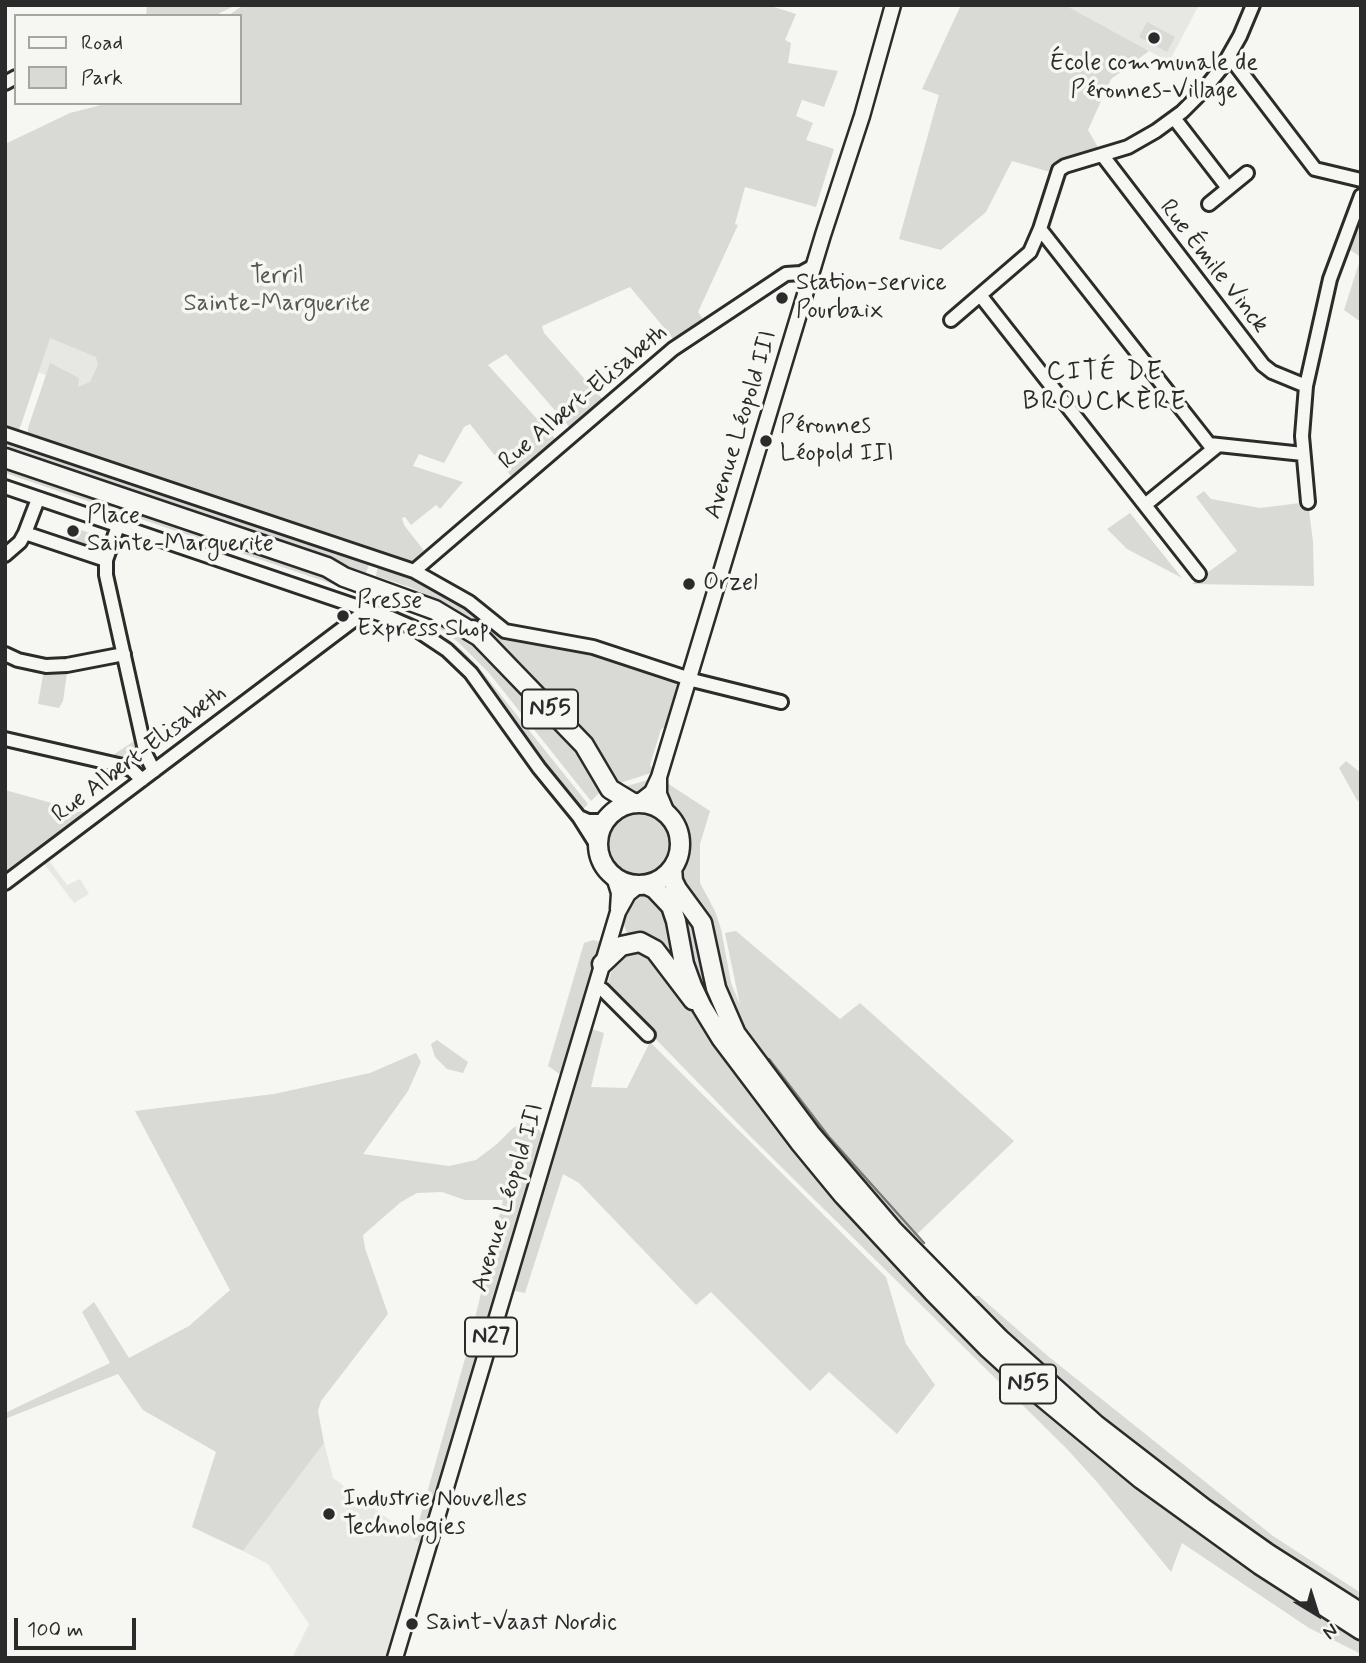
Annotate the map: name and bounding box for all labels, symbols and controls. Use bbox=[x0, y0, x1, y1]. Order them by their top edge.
legend bbox=[14, 14, 242, 105]
text: Road bbox=[81, 29, 123, 57]
marker: École communale de Péronnes-Village bbox=[1146, 30, 1162, 46]
place label: École communale de Péronnes-Village bbox=[1050, 50, 1258, 106]
text: Park bbox=[81, 64, 123, 92]
street label: Rue Émile Vinck bbox=[1152, 195, 1274, 339]
park label: Terril Sainte-Marguerite bbox=[184, 263, 370, 319]
place label: Station-service Pourbaix bbox=[796, 270, 947, 326]
marker: Station-service Pourbaix bbox=[774, 290, 790, 306]
street label: Rue Albert-Elisabeth bbox=[494, 319, 674, 477]
street label: Avenue Léopold III bbox=[700, 327, 784, 523]
district label: CITÉ DE BROUCKÈRE bbox=[1025, 358, 1185, 420]
place label: Péronnes Léopold III bbox=[780, 413, 894, 469]
marker: Péronnes Léopold III bbox=[758, 433, 774, 449]
place label: Place Sainte-Marguerite bbox=[87, 503, 274, 559]
marker: Place Sainte-Marguerite bbox=[65, 523, 81, 539]
place label: Orzel bbox=[703, 570, 758, 598]
marker: Orzel bbox=[681, 576, 697, 592]
place label: Presse Express Shop bbox=[357, 588, 489, 644]
marker: Presse Express Shop bbox=[335, 608, 351, 624]
street label: Rue Albert-Elisabeth bbox=[47, 680, 233, 830]
road number: N55 bbox=[522, 690, 578, 729]
street label: Avenue Léopold III bbox=[467, 1100, 551, 1296]
road number: N27 bbox=[465, 1318, 517, 1356]
road number: N55 bbox=[1000, 1364, 1056, 1404]
place label: Industrie Nouvelles Technologies bbox=[343, 1486, 527, 1542]
marker: Industrie Nouvelles Technologies bbox=[321, 1506, 337, 1522]
north arrow bbox=[1282, 1579, 1352, 1649]
scale bar bbox=[18, 1604, 140, 1648]
place label: Saint-Vaast Nordic bbox=[426, 1610, 617, 1638]
text: 100 m bbox=[27, 1616, 83, 1644]
marker: Saint-Vaast Nordic bbox=[404, 1616, 420, 1632]
text: N bbox=[1318, 1617, 1343, 1645]

